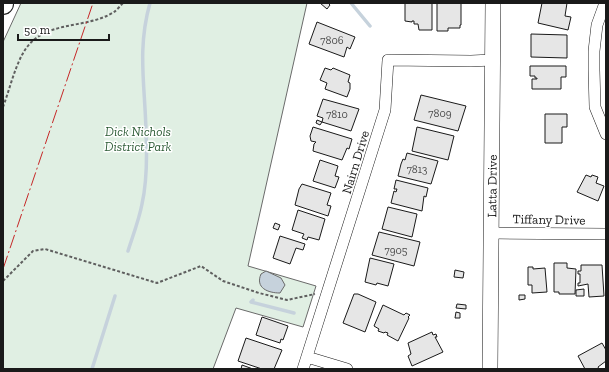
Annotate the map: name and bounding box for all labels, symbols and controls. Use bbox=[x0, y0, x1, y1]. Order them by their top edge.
scale bar bbox=[18, 16, 109, 42]
text: 50 m bbox=[24, 23, 51, 37]
house number: 7806 bbox=[320, 34, 344, 47]
house number: 7809 bbox=[428, 107, 452, 120]
house number: 7810 bbox=[326, 108, 348, 121]
park label: Dick Nichols District Park bbox=[105, 124, 172, 154]
street label: Nairn Drive bbox=[339, 129, 372, 196]
street label: Latta Drive bbox=[484, 154, 500, 218]
house number: 7813 bbox=[407, 163, 427, 176]
street label: Tiffany Drive bbox=[512, 211, 586, 228]
house number: 7905 bbox=[385, 244, 408, 257]

